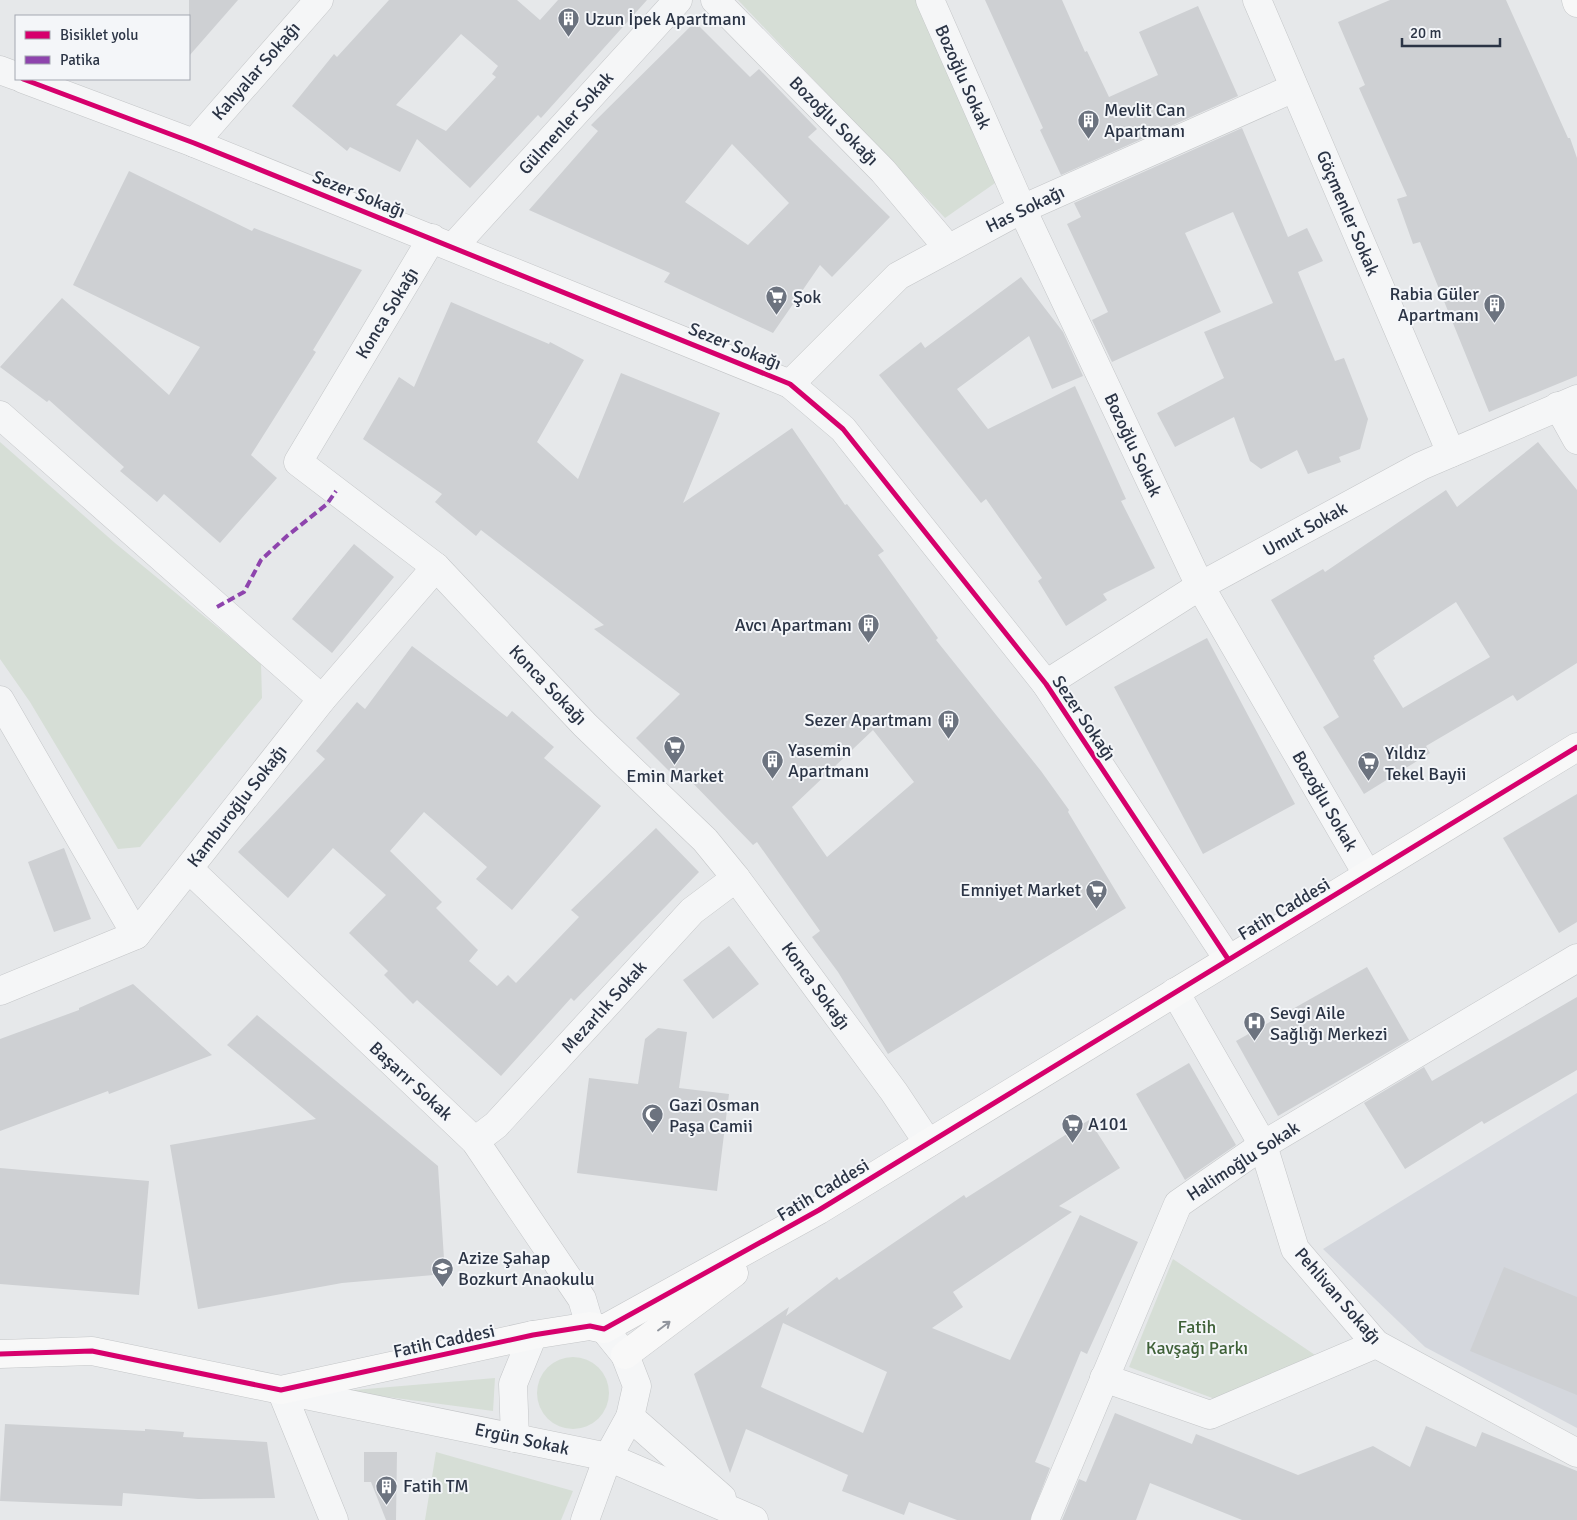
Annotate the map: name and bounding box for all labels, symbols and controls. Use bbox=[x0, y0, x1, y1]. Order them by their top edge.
building icon: Uzun İpek Apartmanı bbox=[557, 7, 581, 38]
place label: Uzun İpek Apartmanı bbox=[585, 8, 746, 30]
legend bbox=[15, 15, 190, 80]
scale bar bbox=[1402, 15, 1500, 47]
street label: Kahyalar Sokağı bbox=[207, 17, 305, 125]
street label: Bozoğlu Sokak bbox=[930, 21, 996, 133]
text: 20 m bbox=[1410, 24, 1441, 42]
text: Bisiklet yolu bbox=[60, 26, 138, 44]
text: Patika bbox=[60, 51, 100, 69]
street label: Gülmenler Sokak bbox=[514, 67, 618, 179]
street label: Bozoğlu Sokağı bbox=[785, 72, 883, 170]
place label: Mevlit Can Apartmanı bbox=[1104, 99, 1185, 142]
building icon: Mevlit Can Apartmanı bbox=[1076, 108, 1100, 139]
street label: Göçmenler Sokak bbox=[1312, 147, 1384, 279]
street label: Sezer Sokağı bbox=[309, 165, 409, 223]
street label: Has Sokağı bbox=[982, 180, 1068, 238]
street label: Konca Sokağı bbox=[351, 263, 423, 363]
place label: Rabia Güler Apartmanı bbox=[1390, 283, 1479, 326]
supermarket icon: Şok bbox=[765, 285, 789, 316]
place label: Şok bbox=[793, 286, 821, 308]
building icon: Rabia Güler Apartmanı bbox=[1483, 292, 1507, 323]
street label: Sezer Sokağı bbox=[685, 317, 785, 375]
street label: Bozoğlu Sokak bbox=[1099, 390, 1167, 500]
street label: Umut Sokak bbox=[1259, 497, 1351, 561]
building icon: Avcı Apartmanı bbox=[856, 613, 880, 644]
place label: Avcı Apartmanı bbox=[735, 614, 852, 636]
street label: Konca Sokağı bbox=[504, 640, 592, 730]
street label: Sezer Sokağı bbox=[1047, 671, 1121, 765]
building icon: Sezer Apartmanı bbox=[936, 708, 960, 739]
place label: Sezer Apartmanı bbox=[804, 709, 932, 731]
supermarket icon: Emin Market bbox=[663, 734, 687, 765]
place label: Yasemin Apartmanı bbox=[788, 739, 869, 782]
street label: Kamburoğlu Sokağı bbox=[182, 740, 292, 872]
place label: Yıldız Tekel Bayii bbox=[1385, 742, 1466, 785]
street label: Bozoğlu Sokak bbox=[1287, 747, 1363, 855]
building icon: Yasemin Apartmanı bbox=[760, 748, 784, 779]
supermarket icon: Yıldız Tekel Bayii bbox=[1357, 751, 1381, 782]
place label: Emin Market bbox=[626, 765, 724, 787]
street label: Fatih Caddesi bbox=[1234, 873, 1334, 945]
supermarket icon: Emniyet Market bbox=[1085, 878, 1109, 909]
place label: Emniyet Market bbox=[960, 879, 1081, 901]
street label: Konca Sokağı bbox=[777, 938, 855, 1034]
street label: Mezarlık Sokak bbox=[557, 956, 651, 1058]
place label: Sevgi Aile Sağlığı Merkezi bbox=[1270, 1002, 1388, 1045]
hospital icon: Sevgi Aile Sağlığı Merkezi bbox=[1242, 1011, 1266, 1042]
street label: Başarır Sokak bbox=[365, 1037, 457, 1125]
place label: Gazi Osman Paşa Camii bbox=[669, 1094, 760, 1137]
mosque icon: Gazi Osman Paşa Camii bbox=[641, 1103, 665, 1134]
supermarket icon: A101 bbox=[1060, 1112, 1084, 1143]
place label: A101 bbox=[1088, 1113, 1128, 1135]
street label: Halimoğlu Sokak bbox=[1183, 1116, 1303, 1206]
street label: Fatih Caddesi bbox=[773, 1154, 873, 1226]
street label: Pehlivan Sokağı bbox=[1290, 1243, 1386, 1349]
place label: Azize Şahap Bozkurt Anaokulu bbox=[458, 1247, 595, 1290]
school or university icon: Azize Şahap Bozkurt Anaokulu bbox=[430, 1256, 454, 1287]
park label: Fatih Kavşağı Parkı bbox=[1146, 1316, 1248, 1359]
street label: Fatih Caddesi bbox=[391, 1319, 497, 1363]
one-way arrow bbox=[657, 1320, 670, 1331]
street label: Ergün Sokak bbox=[473, 1418, 571, 1460]
building icon: Fatih TM bbox=[375, 1474, 399, 1505]
place label: Fatih TM bbox=[403, 1475, 469, 1497]

